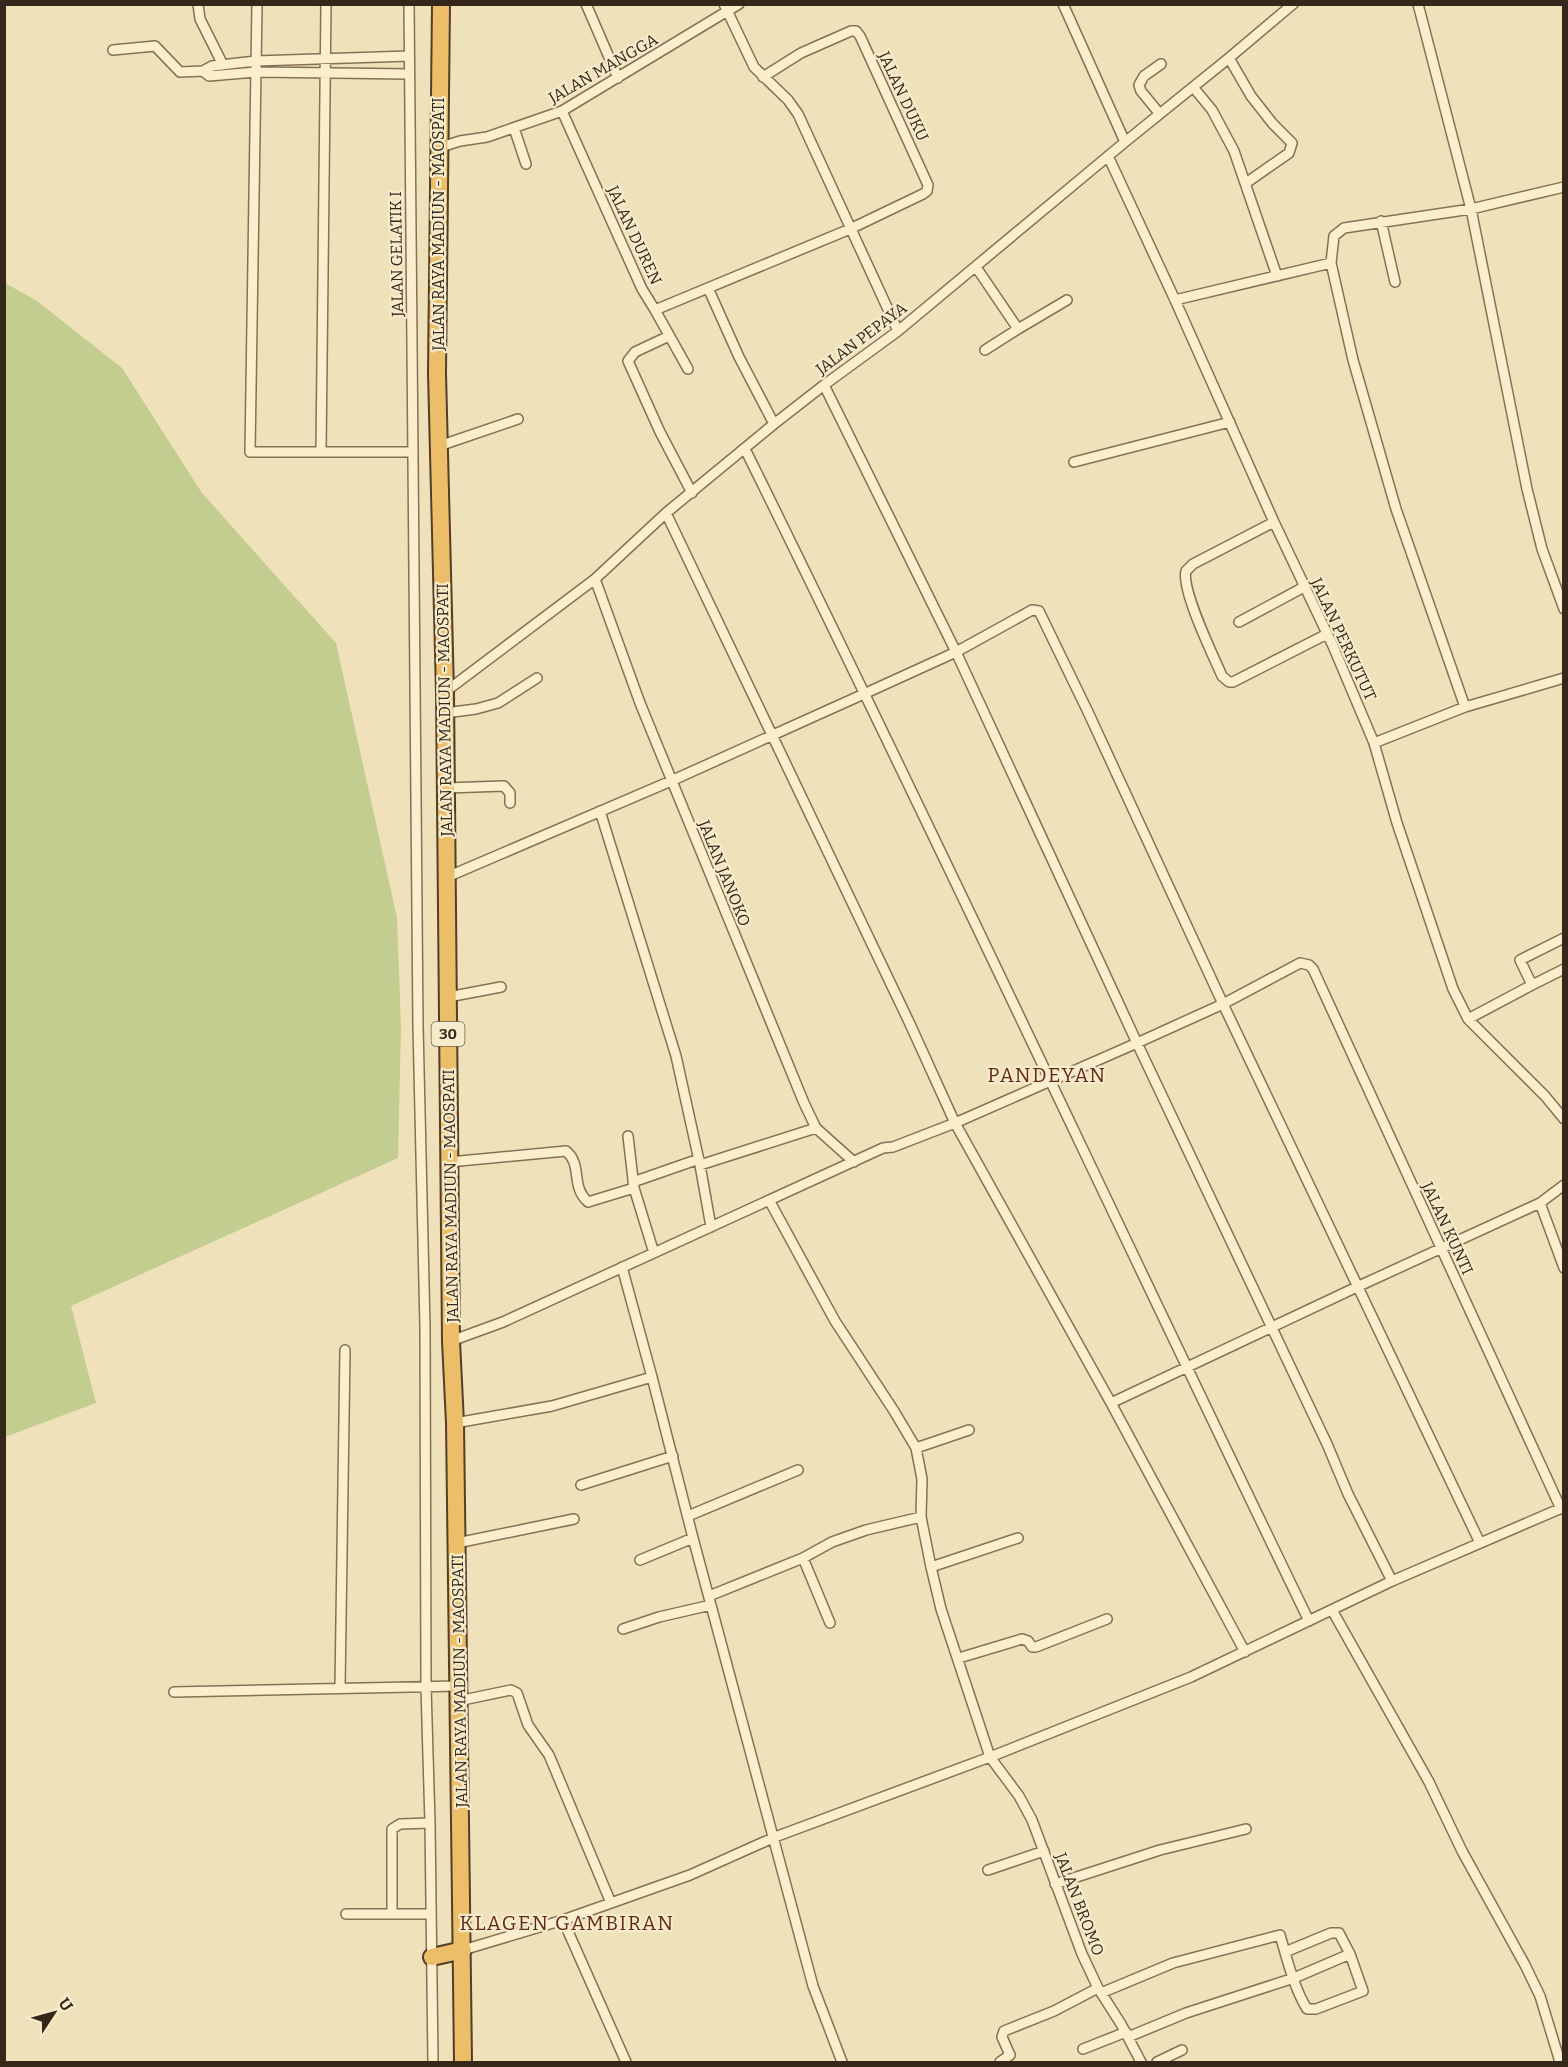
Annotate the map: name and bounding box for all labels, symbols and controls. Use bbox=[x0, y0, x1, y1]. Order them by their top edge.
street label: JALAN MANGGA bbox=[544, 29, 662, 108]
street label: JALAN DUKU bbox=[874, 48, 933, 144]
street label: JALAN RAYA MADIUN - MAOSPATI bbox=[429, 97, 448, 352]
street label: JALAN DUREN bbox=[603, 182, 666, 288]
street label: JALAN GELATIK I bbox=[386, 191, 407, 318]
street label: JALAN PEPAYA bbox=[811, 298, 911, 379]
street label: JALAN PERKUTUT bbox=[1306, 574, 1380, 704]
street label: JALAN RAYA MADIUN - MAOSPATI bbox=[433, 583, 456, 838]
street label: JALAN JANOKO bbox=[694, 816, 754, 929]
road number: 30 bbox=[432, 1022, 464, 1046]
district label: PANDEYAN bbox=[987, 1063, 1107, 1087]
street label: JALAN RAYA MADIUN - MAOSPATI bbox=[439, 1069, 462, 1324]
street label: JALAN KUNTI bbox=[1417, 1178, 1477, 1278]
street label: JALAN RAYA MADIUN - MAOSPATI bbox=[448, 1554, 471, 1809]
street label: JALAN BROMO bbox=[1051, 1849, 1108, 1958]
district label: KLAGEN GAMBIRAN bbox=[459, 1911, 675, 1935]
north arrow bbox=[24, 1983, 84, 2043]
text: U bbox=[55, 1994, 77, 2015]

